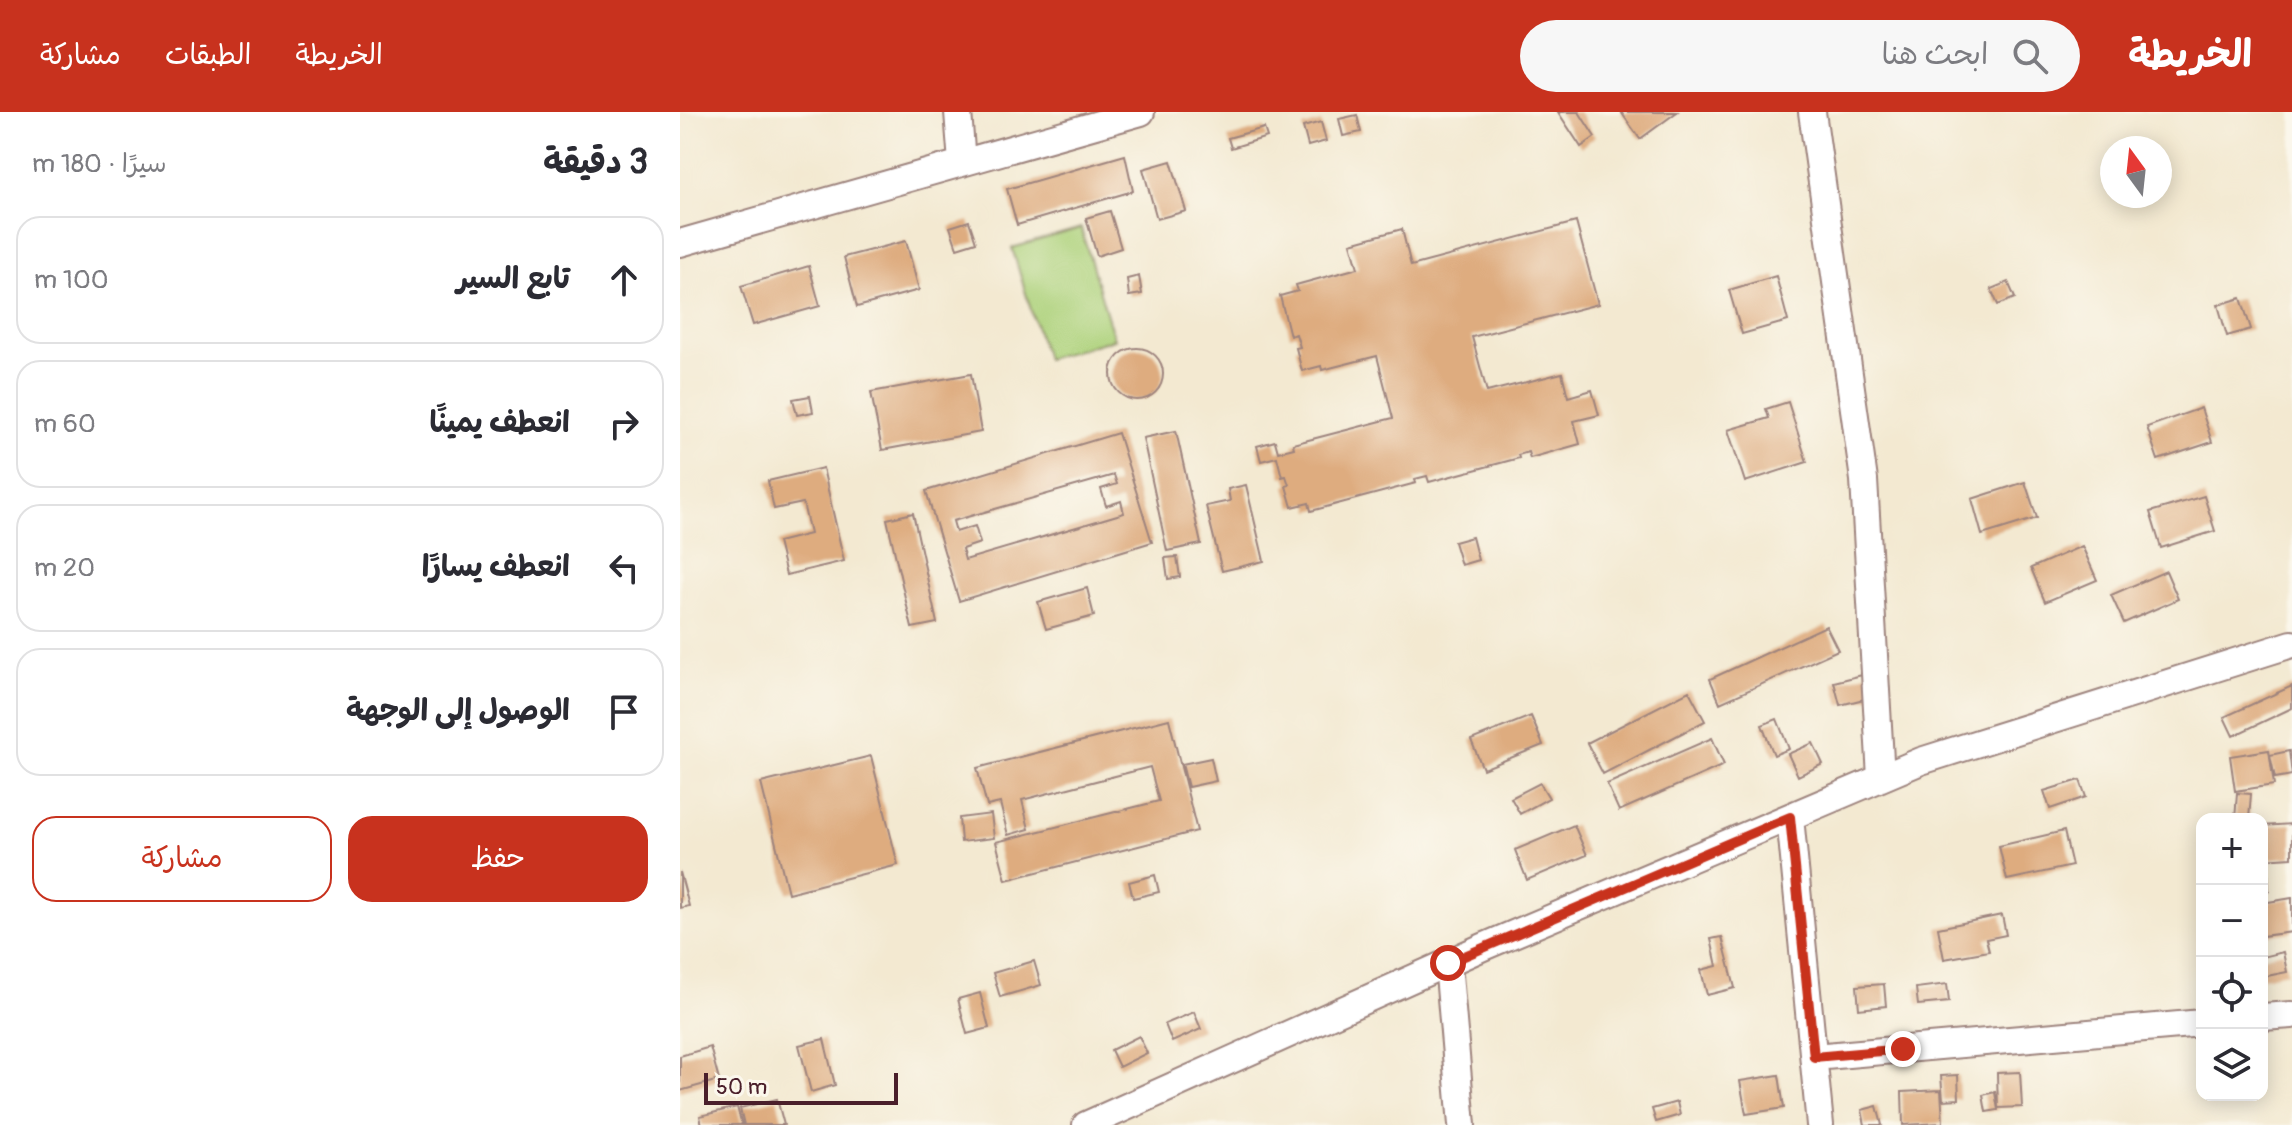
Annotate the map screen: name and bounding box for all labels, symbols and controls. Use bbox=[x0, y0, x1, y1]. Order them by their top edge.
search box bbox=[1520, 20, 2080, 92]
text: الخريطة bbox=[2128, 31, 2252, 79]
icon: search bbox=[2008, 34, 2052, 78]
text: ابحث هنا bbox=[1882, 36, 1988, 73]
text: مشاركة bbox=[40, 38, 121, 73]
text: الطبقات bbox=[165, 38, 251, 73]
text: الخريطة bbox=[295, 38, 383, 73]
north arrow bbox=[2100, 136, 2172, 208]
text: 3 دقيقة bbox=[543, 141, 648, 184]
text: سيرًا · 180 m bbox=[32, 148, 167, 180]
icon: ahead bbox=[602, 258, 646, 302]
text: تابع السير bbox=[457, 260, 570, 297]
text: 100 m bbox=[34, 264, 108, 296]
icon: right bbox=[602, 402, 646, 446]
text: انعطف يمينًا bbox=[430, 404, 570, 441]
text: 60 m bbox=[34, 408, 96, 440]
icon: left bbox=[602, 546, 646, 590]
text: انعطف يسارًا bbox=[422, 548, 570, 585]
text: 20 m bbox=[34, 552, 95, 584]
icon: arrive bbox=[602, 690, 646, 734]
text: الوصول إلى الوجهة bbox=[346, 692, 570, 729]
map controls bbox=[2196, 813, 2268, 1101]
button: + bbox=[2196, 813, 2268, 885]
button: مشاركة bbox=[32, 816, 332, 902]
button: حفظ bbox=[348, 816, 648, 902]
button: − bbox=[2196, 885, 2268, 957]
route start bbox=[1430, 945, 1466, 981]
button: locate bbox=[2196, 957, 2268, 1029]
button: layers bbox=[2196, 1029, 2268, 1101]
route end bbox=[1885, 1031, 1921, 1067]
scale bar bbox=[704, 1069, 898, 1105]
text: 50 m bbox=[716, 1073, 767, 1101]

